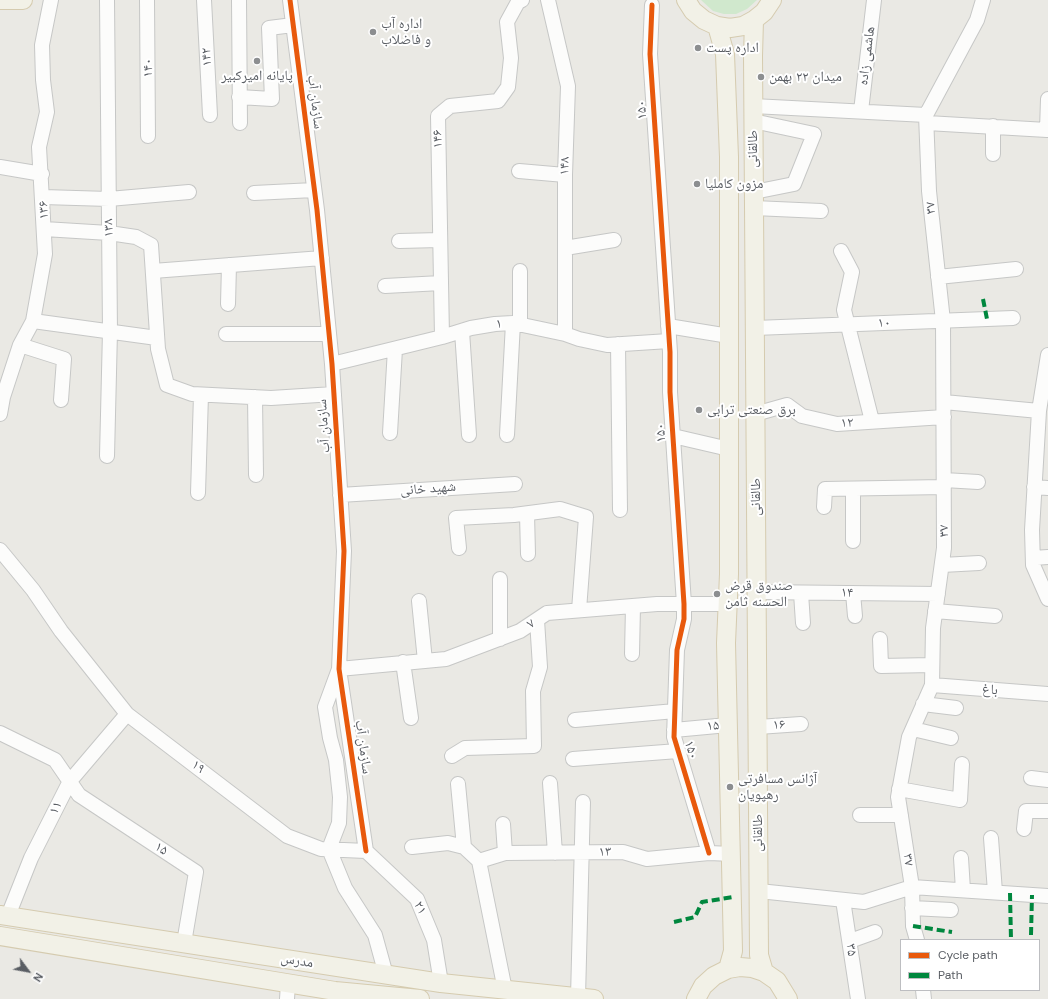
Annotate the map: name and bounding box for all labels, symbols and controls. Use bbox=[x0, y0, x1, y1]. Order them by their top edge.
place label: اداره آب و فاضلاب bbox=[381, 16, 431, 48]
street label: هاشمی زاده bbox=[855, 26, 879, 86]
marker: اداره آب و فاضلاب bbox=[368, 27, 378, 37]
place label: اداره پست bbox=[706, 40, 759, 56]
marker: اداره پست bbox=[693, 43, 703, 53]
street label: ۱۴۲ bbox=[198, 47, 216, 67]
marker: پایانه امیرکبیر bbox=[252, 56, 262, 66]
street label: ۱۴۰ bbox=[140, 59, 156, 77]
place label: پایانه امیرکبیر bbox=[221, 68, 293, 84]
place label: میدان ۲۲ بهمن bbox=[769, 69, 842, 85]
marker: میدان ۲۲ بهمن bbox=[756, 72, 766, 82]
street label: سازمان آب bbox=[303, 74, 327, 130]
street label: ۱۵۰ bbox=[633, 100, 651, 120]
street label: ۱۴۶ bbox=[429, 129, 447, 149]
street label: طالقانی bbox=[745, 130, 761, 168]
street label: ۱۴۸ bbox=[556, 156, 574, 176]
place label: مزون کاملیا bbox=[705, 176, 763, 192]
marker: مزون کاملیا bbox=[692, 179, 702, 189]
street label: ۱۳۶ bbox=[35, 200, 53, 220]
street label: ۳۷ bbox=[922, 201, 940, 215]
street label: ۱۳۸ bbox=[100, 218, 118, 238]
street label: ۱۰ bbox=[877, 314, 891, 332]
street label: ۱ bbox=[495, 315, 503, 333]
street label: سازمان آب bbox=[314, 398, 334, 454]
place label: برق صنعتی ترابی bbox=[707, 402, 796, 418]
marker: برق صنعتی ترابی bbox=[694, 405, 704, 415]
street label: ۱۲ bbox=[840, 414, 854, 432]
street label: ۱۵۰ bbox=[652, 423, 670, 443]
street label: طالقانی bbox=[748, 478, 764, 516]
street label: شهید خانی bbox=[400, 479, 456, 499]
street label: ۳۷ bbox=[936, 525, 952, 537]
place label: صندوق قرض الحسنه ثامن bbox=[725, 578, 793, 610]
street label: ۱۴ bbox=[841, 584, 853, 602]
marker: صندوق قرض الحسنه ثامن bbox=[712, 589, 722, 599]
street label: ۷ bbox=[524, 615, 538, 633]
street label: باغ bbox=[982, 681, 998, 699]
street label: ۱۶ bbox=[772, 716, 786, 734]
street label: ۱۵ bbox=[706, 717, 720, 735]
street label: سازمان آب bbox=[351, 719, 375, 775]
street label: ۱۵۰ bbox=[680, 738, 702, 762]
street label: ۱۹ bbox=[188, 757, 208, 777]
place label: آژانس مسافرتی رهپویان bbox=[738, 771, 817, 804]
marker: آژانس مسافرتی رهپویان bbox=[725, 782, 735, 792]
street label: ۱۱ bbox=[46, 799, 66, 817]
street label: طالقانی bbox=[750, 814, 766, 852]
street label: ۱۵ bbox=[151, 839, 171, 859]
street label: ۱۳ bbox=[598, 843, 612, 861]
street label: ۳۷ bbox=[899, 852, 917, 868]
street label: ۲۱ bbox=[410, 899, 430, 917]
legend bbox=[900, 939, 1040, 991]
street label: ۳۵ bbox=[842, 942, 860, 958]
text: Cycle path bbox=[938, 947, 998, 963]
street label: مدرس bbox=[280, 950, 314, 972]
north arrow bbox=[8, 951, 48, 991]
text: Path bbox=[938, 967, 963, 983]
text: N bbox=[30, 970, 46, 984]

